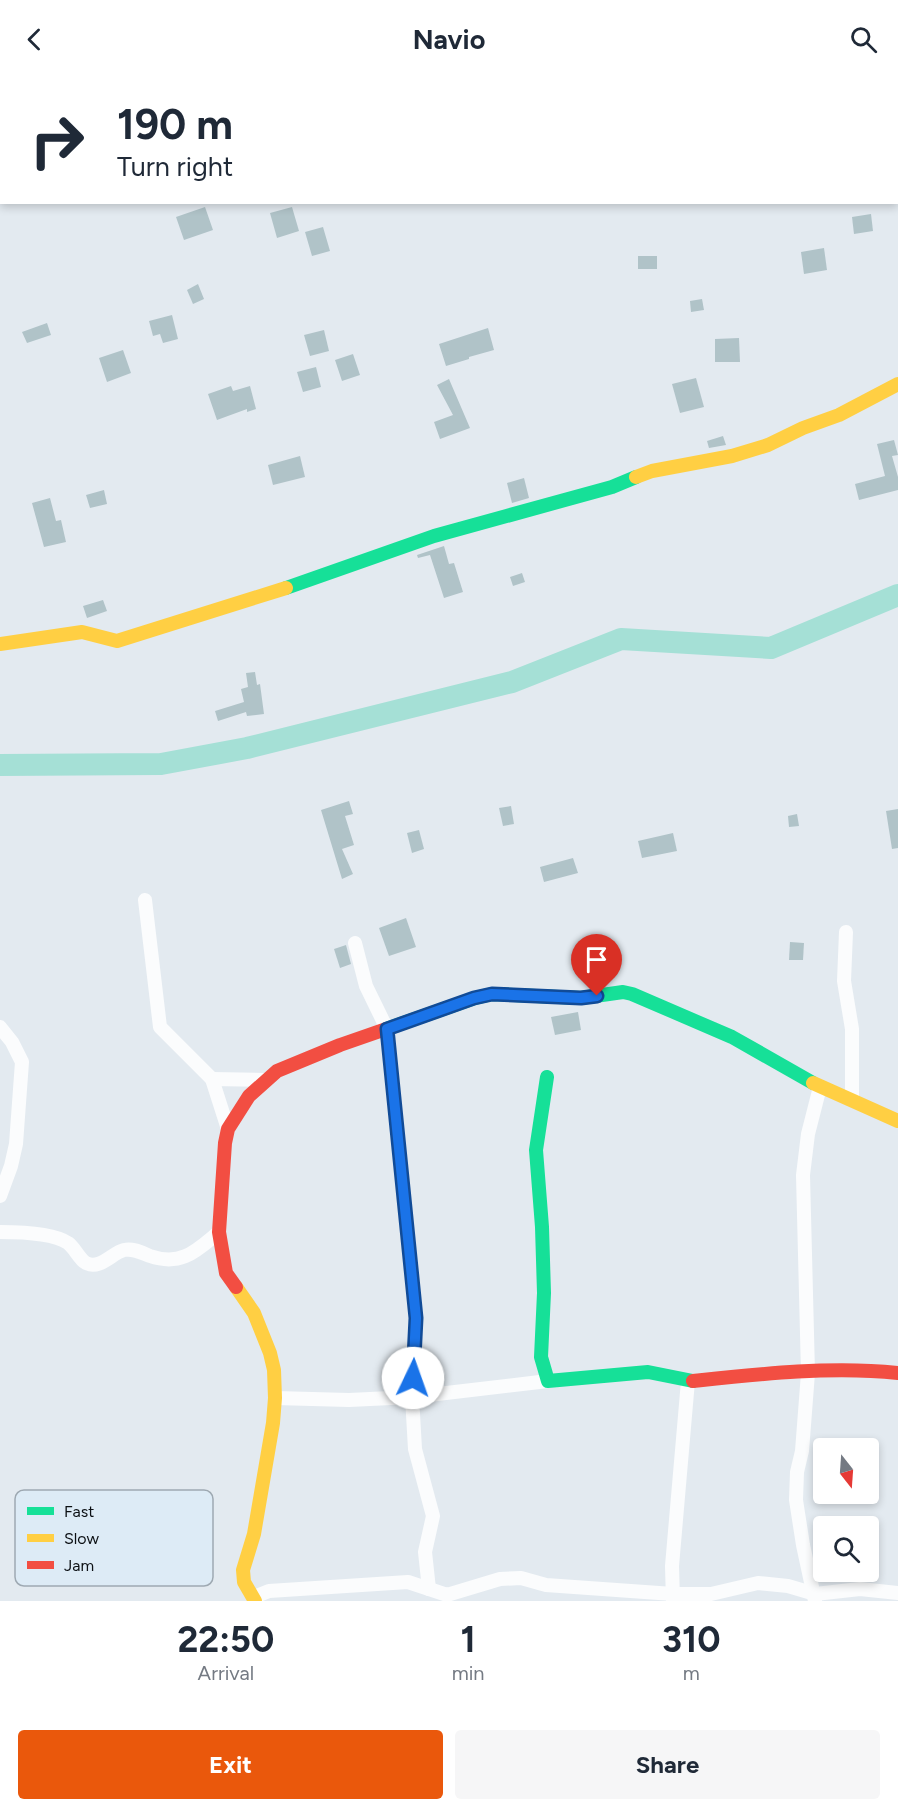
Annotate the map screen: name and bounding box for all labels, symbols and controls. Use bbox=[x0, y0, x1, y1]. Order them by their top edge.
icon: back bbox=[18, 23, 51, 56]
text: Navio bbox=[413, 23, 485, 56]
icon: search bbox=[847, 23, 880, 56]
text: 190 m bbox=[117, 99, 233, 150]
icon: right bbox=[18, 102, 96, 180]
text: Turn right bbox=[117, 150, 233, 183]
pin bbox=[571, 934, 622, 996]
icon: arrive bbox=[580, 943, 613, 976]
position arrow bbox=[381, 1346, 445, 1410]
north arrow bbox=[813, 1438, 879, 1504]
map controls bbox=[813, 1438, 879, 1582]
legend bbox=[15, 1490, 213, 1586]
text: Fast bbox=[64, 1502, 94, 1521]
button: search bbox=[813, 1516, 879, 1582]
text: Slow bbox=[64, 1529, 99, 1548]
text: Jam bbox=[64, 1556, 94, 1575]
text: 22:50 bbox=[177, 1618, 274, 1661]
text: 1 bbox=[461, 1618, 476, 1661]
text: 310 bbox=[662, 1618, 721, 1661]
text: Arrival bbox=[198, 1661, 254, 1685]
text: min bbox=[452, 1661, 485, 1685]
text: m bbox=[683, 1661, 700, 1685]
button: Exit bbox=[18, 1730, 443, 1799]
button: Share bbox=[455, 1730, 880, 1799]

